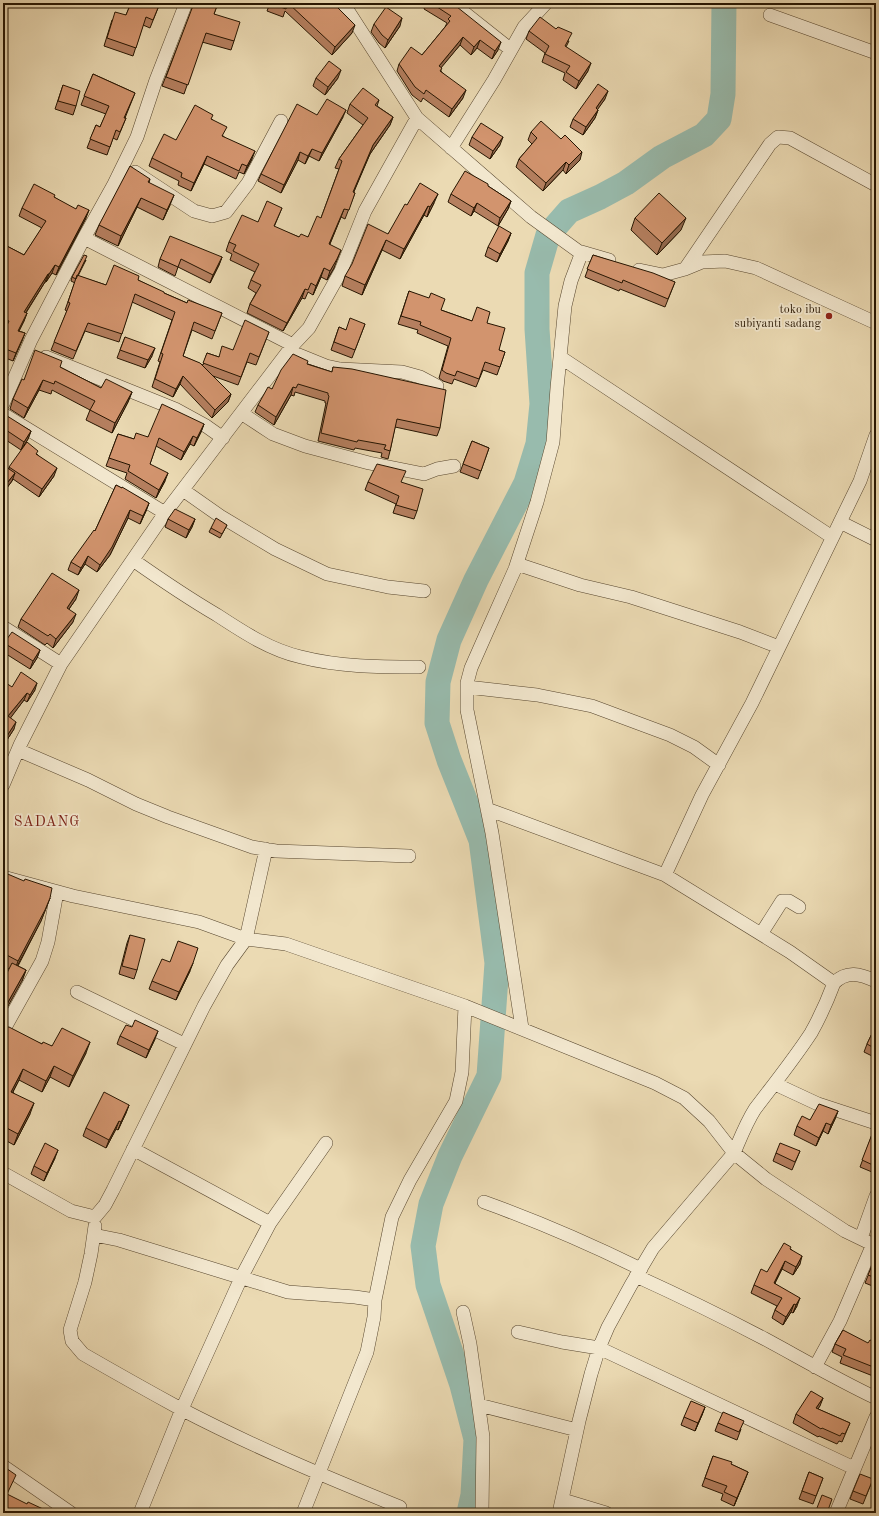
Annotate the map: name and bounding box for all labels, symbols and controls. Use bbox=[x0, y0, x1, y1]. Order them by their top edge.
place label: toko ibu subiyanti sadang bbox=[735, 304, 822, 330]
marker: toko ibu subiyanti sadang bbox=[824, 311, 834, 321]
district label: SADANG bbox=[14, 815, 80, 829]

